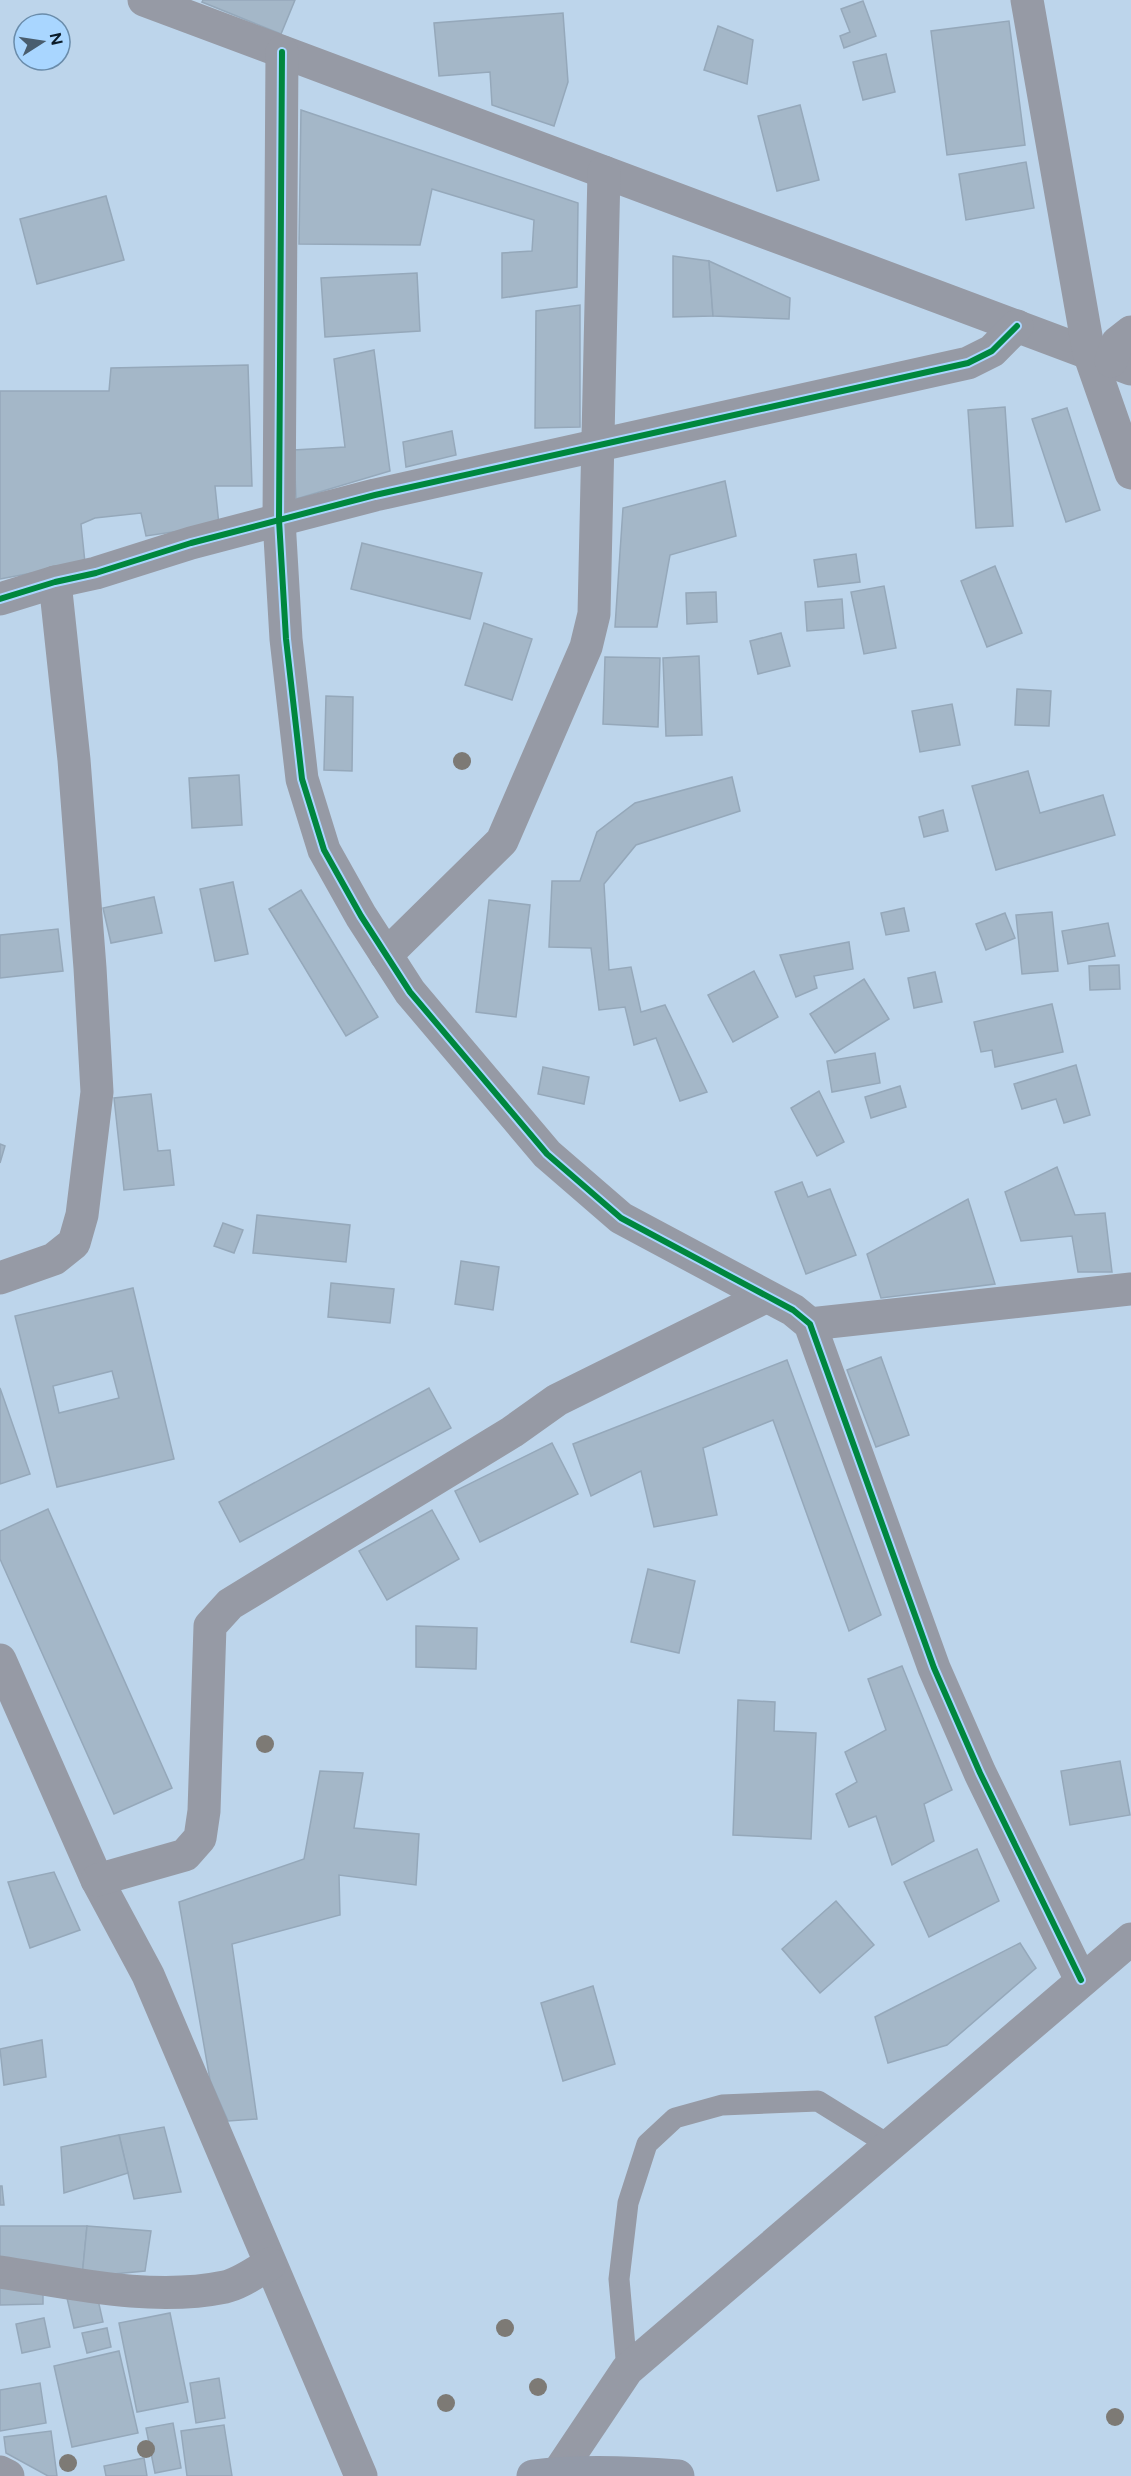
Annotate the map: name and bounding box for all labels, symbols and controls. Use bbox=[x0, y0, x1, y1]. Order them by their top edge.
north arrow bbox=[12, 12, 72, 72]
text: N bbox=[46, 31, 67, 47]

